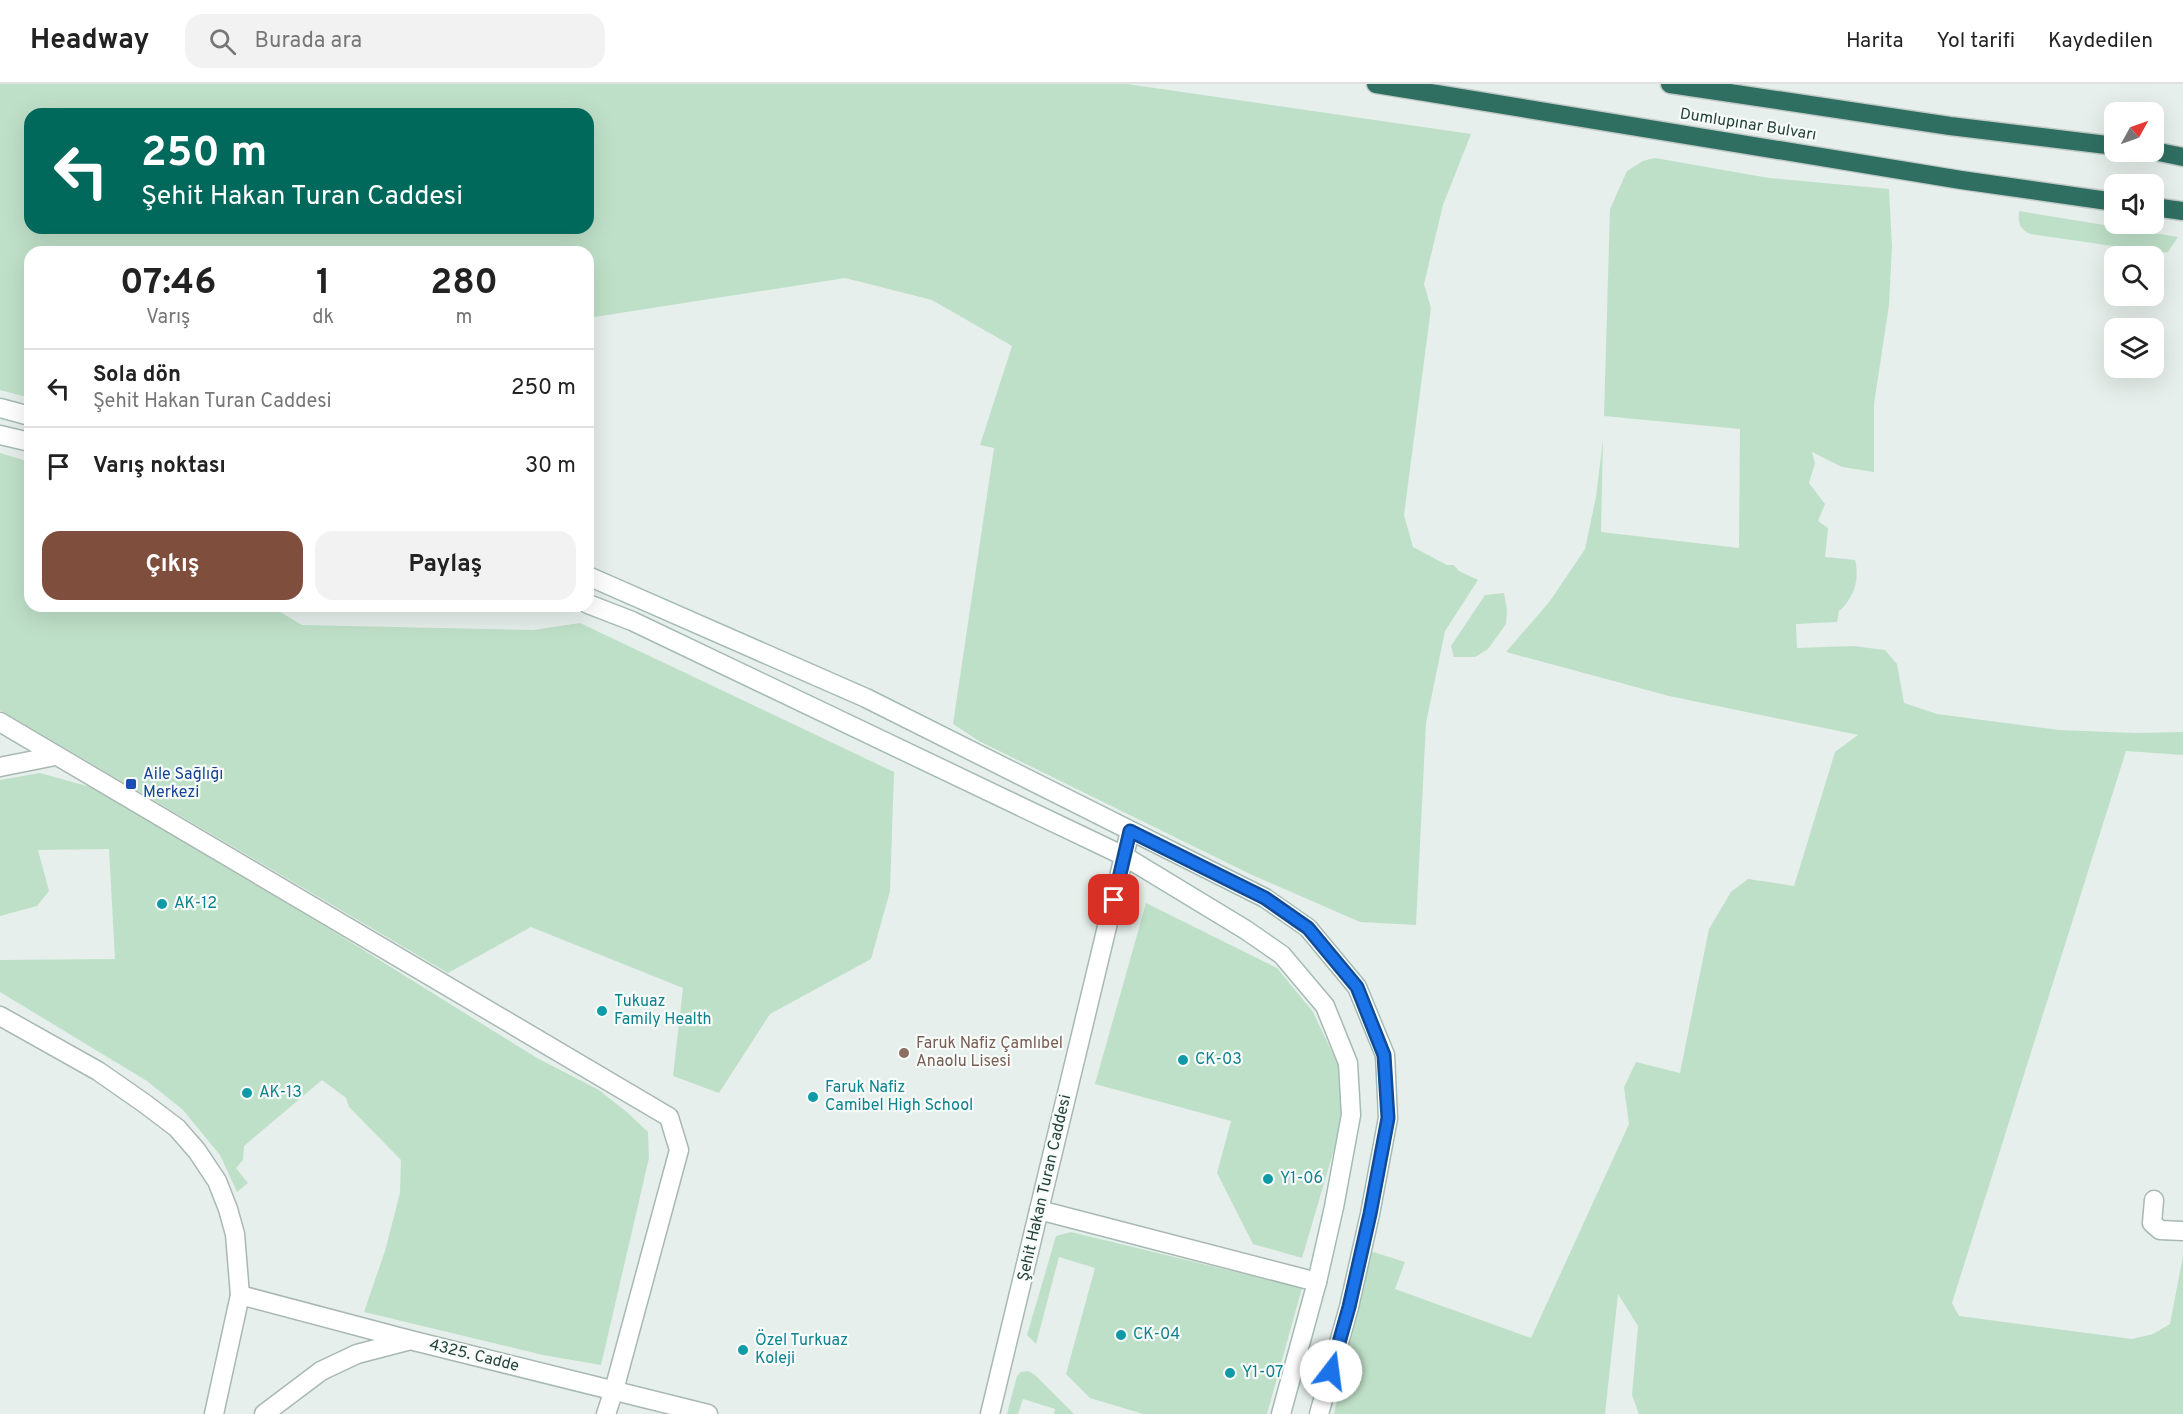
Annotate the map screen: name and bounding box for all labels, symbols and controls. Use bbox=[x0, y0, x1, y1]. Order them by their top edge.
search box bbox=[185, 14, 605, 68]
text: Headway bbox=[30, 23, 149, 59]
icon: search bbox=[206, 25, 239, 58]
text: Burada ara bbox=[254, 28, 362, 55]
text: Harita bbox=[1846, 28, 1904, 55]
text: Yol tarifi bbox=[1937, 28, 2015, 55]
text: Kaydedilen bbox=[2048, 28, 2153, 55]
north arrow bbox=[2104, 102, 2164, 162]
map controls bbox=[2104, 102, 2164, 378]
street label: Dumlupınar Bulvarı bbox=[1678, 104, 1818, 146]
text: 250 m bbox=[141, 128, 267, 181]
icon: left bbox=[42, 132, 120, 210]
button: sound bbox=[2104, 174, 2164, 234]
text: Şehit Hakan Turan Caddesi bbox=[141, 180, 463, 214]
button: search bbox=[2104, 246, 2164, 306]
text: 07:46 bbox=[120, 261, 216, 307]
text: 1 bbox=[316, 261, 330, 307]
text: 280 bbox=[430, 261, 498, 307]
text: Varış bbox=[146, 305, 190, 331]
text: dk bbox=[312, 305, 334, 331]
text: m bbox=[456, 305, 473, 331]
button: layers bbox=[2104, 318, 2164, 378]
text: Sola dön bbox=[93, 362, 181, 389]
icon: left bbox=[42, 372, 75, 405]
text: 250 m bbox=[511, 375, 576, 402]
text: Şehit Hakan Turan Caddesi bbox=[93, 389, 332, 415]
icon: arrive bbox=[42, 450, 75, 483]
text: Varış noktası bbox=[93, 453, 226, 480]
text: 30 m bbox=[525, 453, 576, 480]
button: Çıkış bbox=[42, 531, 303, 600]
button: Paylaş bbox=[315, 531, 576, 600]
place label: Aile Sağlığı Merkezi bbox=[143, 765, 223, 803]
marker: Aile Sağlığı Merkezi bbox=[124, 777, 138, 791]
pin bbox=[1088, 874, 1139, 925]
icon: arrive bbox=[1097, 883, 1130, 916]
place label: AK-12 bbox=[174, 894, 217, 914]
marker: AK-12 bbox=[155, 897, 169, 911]
place label: Tukuaz Family Health bbox=[614, 992, 711, 1030]
marker: Tukuaz Family Health bbox=[595, 1004, 609, 1018]
place label: Faruk Nafiz Çamlıbel Anaolu Lisesi bbox=[916, 1034, 1063, 1072]
marker: Faruk Nafiz Çamlıbel Anaolu Lisesi bbox=[897, 1046, 911, 1060]
place label: CK-03 bbox=[1195, 1050, 1242, 1070]
marker: CK-03 bbox=[1176, 1053, 1190, 1067]
place label: Faruk Nafiz Camibel High School bbox=[825, 1078, 973, 1116]
place label: AK-13 bbox=[259, 1083, 302, 1103]
marker: AK-13 bbox=[240, 1086, 254, 1100]
marker: Faruk Nafiz Camibel High School bbox=[806, 1090, 820, 1104]
street label: Şehit Hakan Turan Caddesi bbox=[1014, 1093, 1076, 1283]
place label: Y1-06 bbox=[1280, 1169, 1323, 1189]
marker: Y1-06 bbox=[1261, 1172, 1275, 1186]
place label: CK-04 bbox=[1133, 1325, 1180, 1345]
marker: CK-04 bbox=[1114, 1328, 1128, 1342]
place label: Özel Turkuaz Koleji bbox=[755, 1329, 848, 1369]
street label: 4325. Cadde bbox=[427, 1335, 521, 1377]
position arrow bbox=[1299, 1339, 1363, 1403]
marker: Özel Turkuaz Koleji bbox=[736, 1343, 750, 1357]
place label: Y1-07 bbox=[1242, 1363, 1283, 1383]
marker: Y1-07 bbox=[1223, 1366, 1237, 1380]

